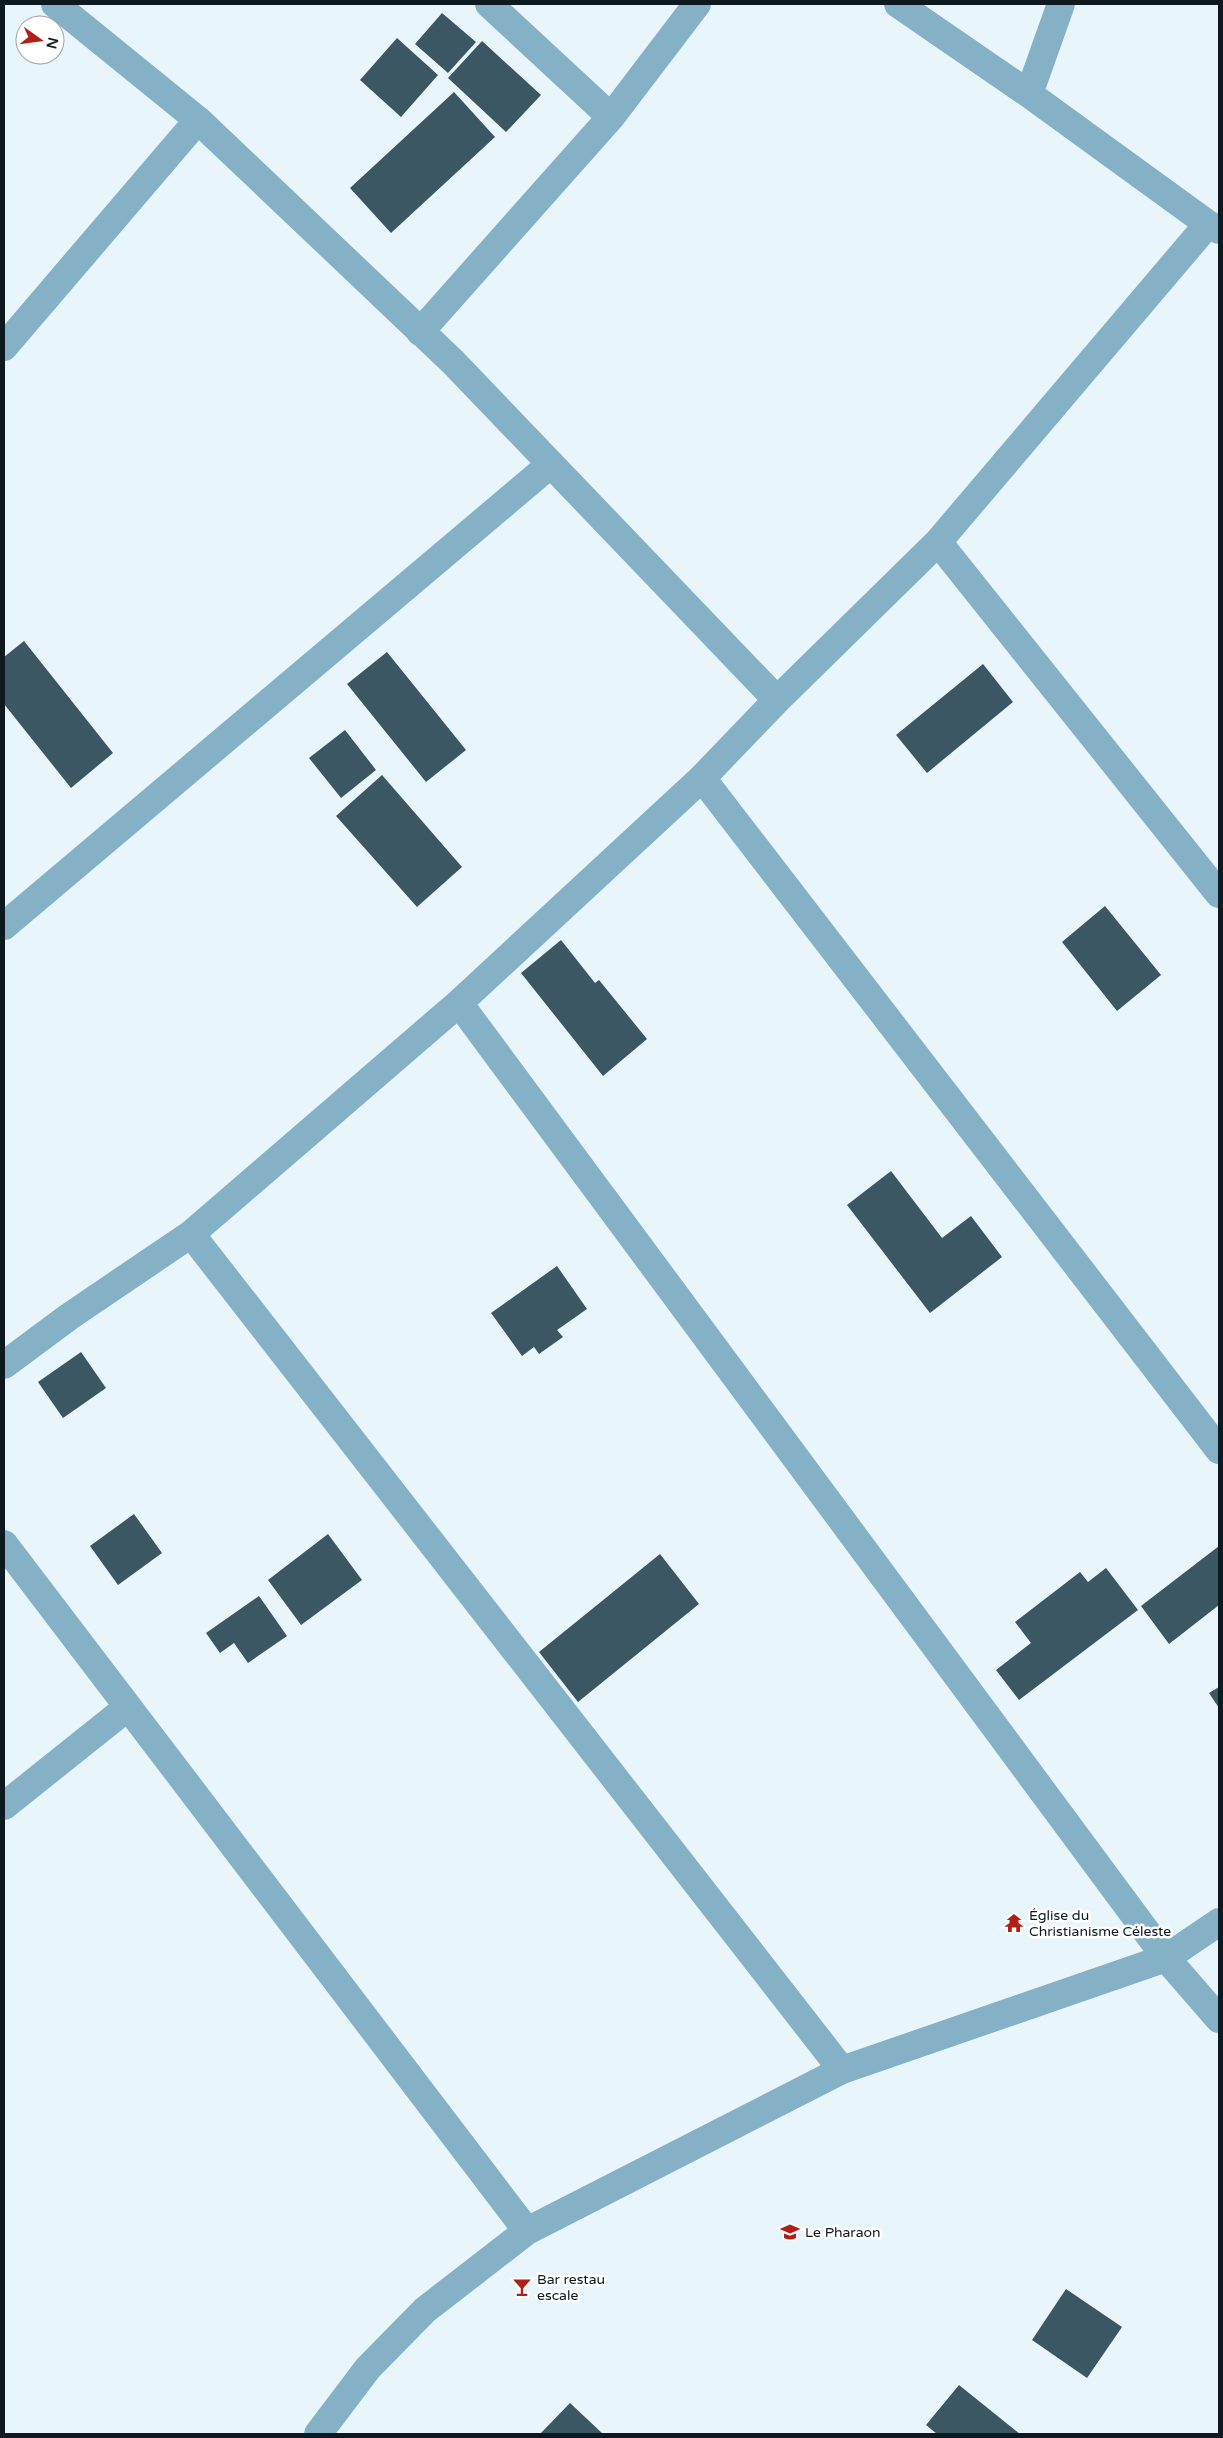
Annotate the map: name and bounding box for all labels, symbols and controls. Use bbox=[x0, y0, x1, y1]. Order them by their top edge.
north arrow bbox=[15, 15, 65, 65]
text: N bbox=[43, 36, 62, 51]
place label: Église du Christianisme Céleste bbox=[1029, 1907, 1171, 1940]
temple icon: Église du Christianisme Céleste bbox=[1003, 1912, 1025, 1934]
school or university icon: Le Pharaon bbox=[779, 2221, 801, 2243]
place label: Le Pharaon bbox=[805, 2224, 881, 2241]
place label: Bar restau escale bbox=[537, 2271, 605, 2304]
bar icon: Bar restau escale bbox=[511, 2276, 533, 2298]

